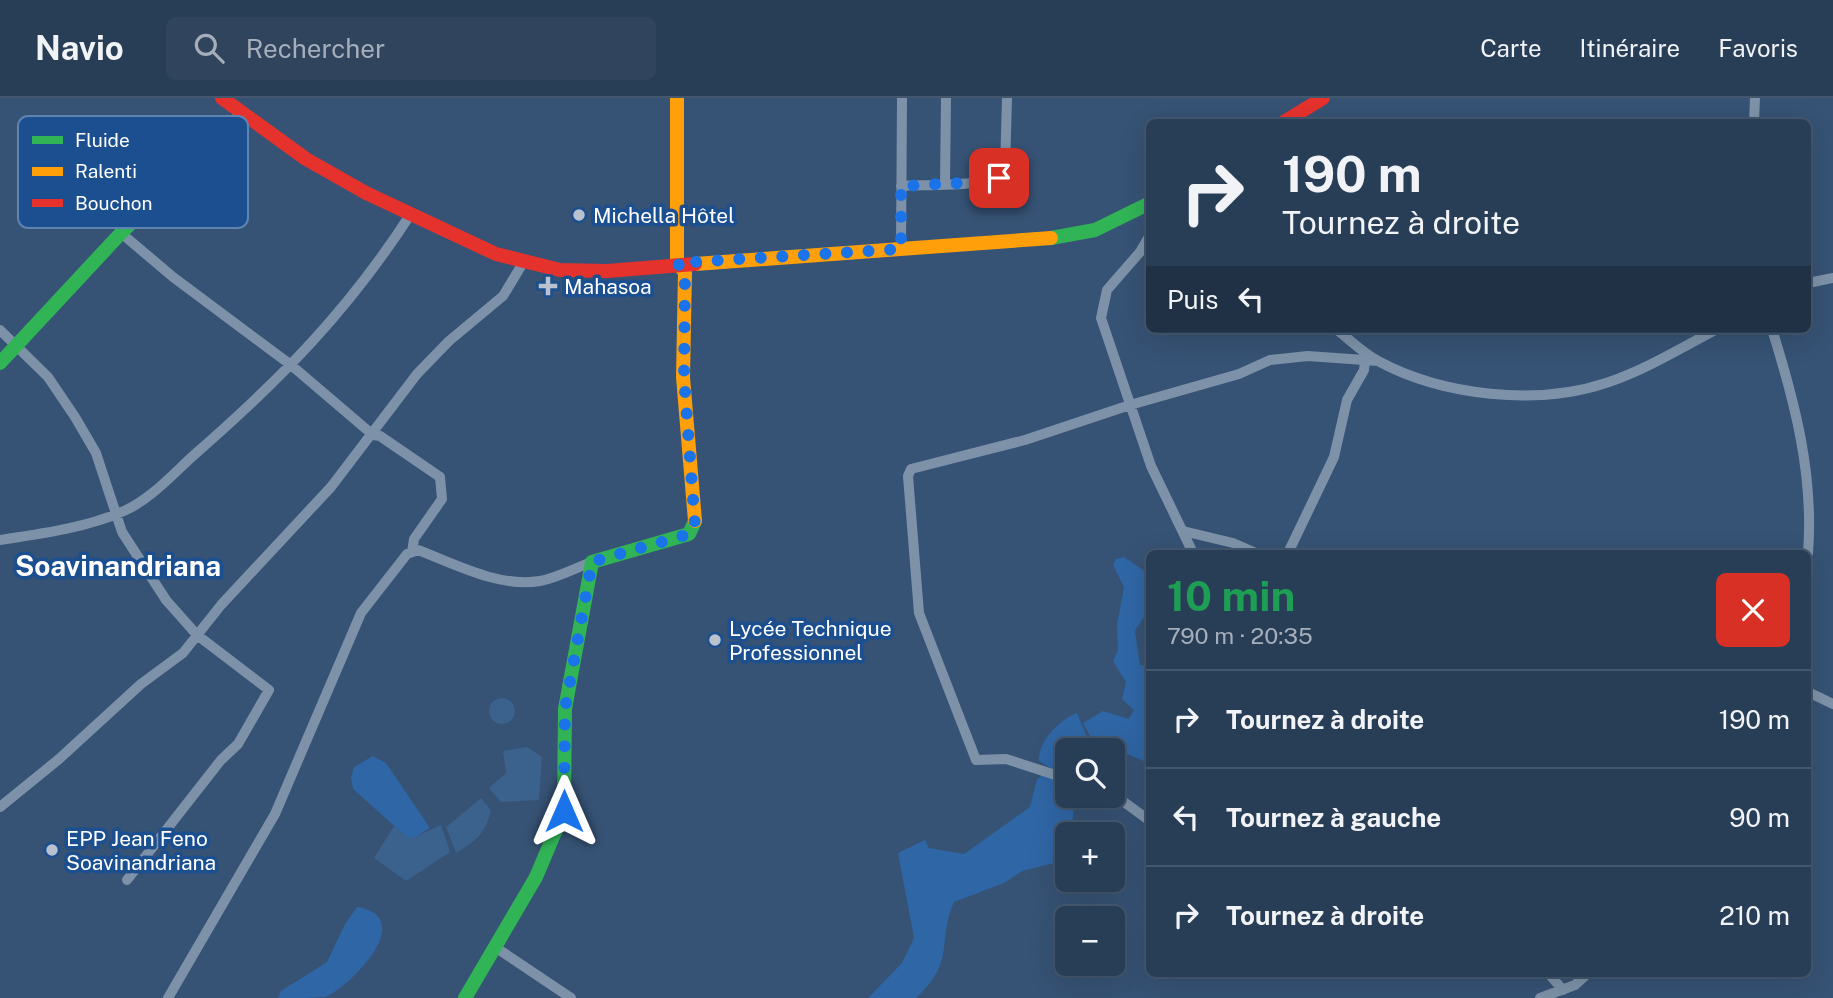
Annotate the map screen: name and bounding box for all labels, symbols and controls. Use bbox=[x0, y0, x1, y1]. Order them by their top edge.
search box bbox=[166, 17, 656, 80]
text: Navio bbox=[35, 29, 124, 67]
icon: search bbox=[190, 29, 228, 67]
text: Rechercher bbox=[246, 33, 385, 64]
text: Carte bbox=[1480, 34, 1542, 62]
text: Itinéraire bbox=[1580, 34, 1680, 62]
text: Favoris bbox=[1718, 34, 1798, 62]
legend bbox=[18, 116, 248, 228]
text: Fluide bbox=[75, 129, 130, 151]
text: 190 m bbox=[1282, 145, 1422, 203]
icon: right bbox=[1167, 147, 1258, 238]
pin bbox=[969, 148, 1029, 208]
icon: arrive bbox=[980, 159, 1018, 197]
text: Ralenti bbox=[75, 160, 137, 182]
text: Bouchon bbox=[75, 192, 152, 214]
place label: Michella Hôtel bbox=[593, 203, 735, 228]
text: Tournez à droite bbox=[1282, 204, 1520, 241]
marker: Michella Hôtel bbox=[571, 207, 587, 223]
place label: Mahasoa bbox=[564, 274, 652, 299]
marker: Mahasoa bbox=[538, 276, 558, 296]
icon: left bbox=[1232, 280, 1270, 318]
text: Puis bbox=[1167, 284, 1218, 315]
district label: Soavinandriana bbox=[15, 549, 221, 582]
text: 10 min bbox=[1167, 571, 1295, 620]
button: close bbox=[1716, 573, 1790, 647]
place label: Lycée Technique Professionnel bbox=[729, 616, 892, 665]
text: 790 m · 20:35 bbox=[1167, 622, 1313, 649]
marker: Lycée Technique Professionnel bbox=[707, 632, 723, 648]
icon: right bbox=[1167, 700, 1205, 738]
text: Tournez à droite bbox=[1226, 704, 1424, 735]
text: 190 m bbox=[1719, 704, 1790, 735]
map controls bbox=[1055, 738, 1125, 976]
button: search bbox=[1055, 738, 1125, 808]
position arrow bbox=[527, 774, 601, 848]
icon: left bbox=[1167, 798, 1205, 836]
text: Tournez à gauche bbox=[1226, 802, 1441, 833]
text: 90 m bbox=[1729, 802, 1790, 833]
button: + bbox=[1055, 822, 1125, 892]
place label: EPP Jean Feno Soavinandriana bbox=[66, 826, 216, 875]
marker: EPP Jean Feno Soavinandriana bbox=[44, 842, 60, 858]
icon: right bbox=[1167, 896, 1205, 934]
text: Tournez à droite bbox=[1226, 900, 1424, 931]
text: 210 m bbox=[1719, 900, 1790, 931]
button: − bbox=[1055, 906, 1125, 976]

